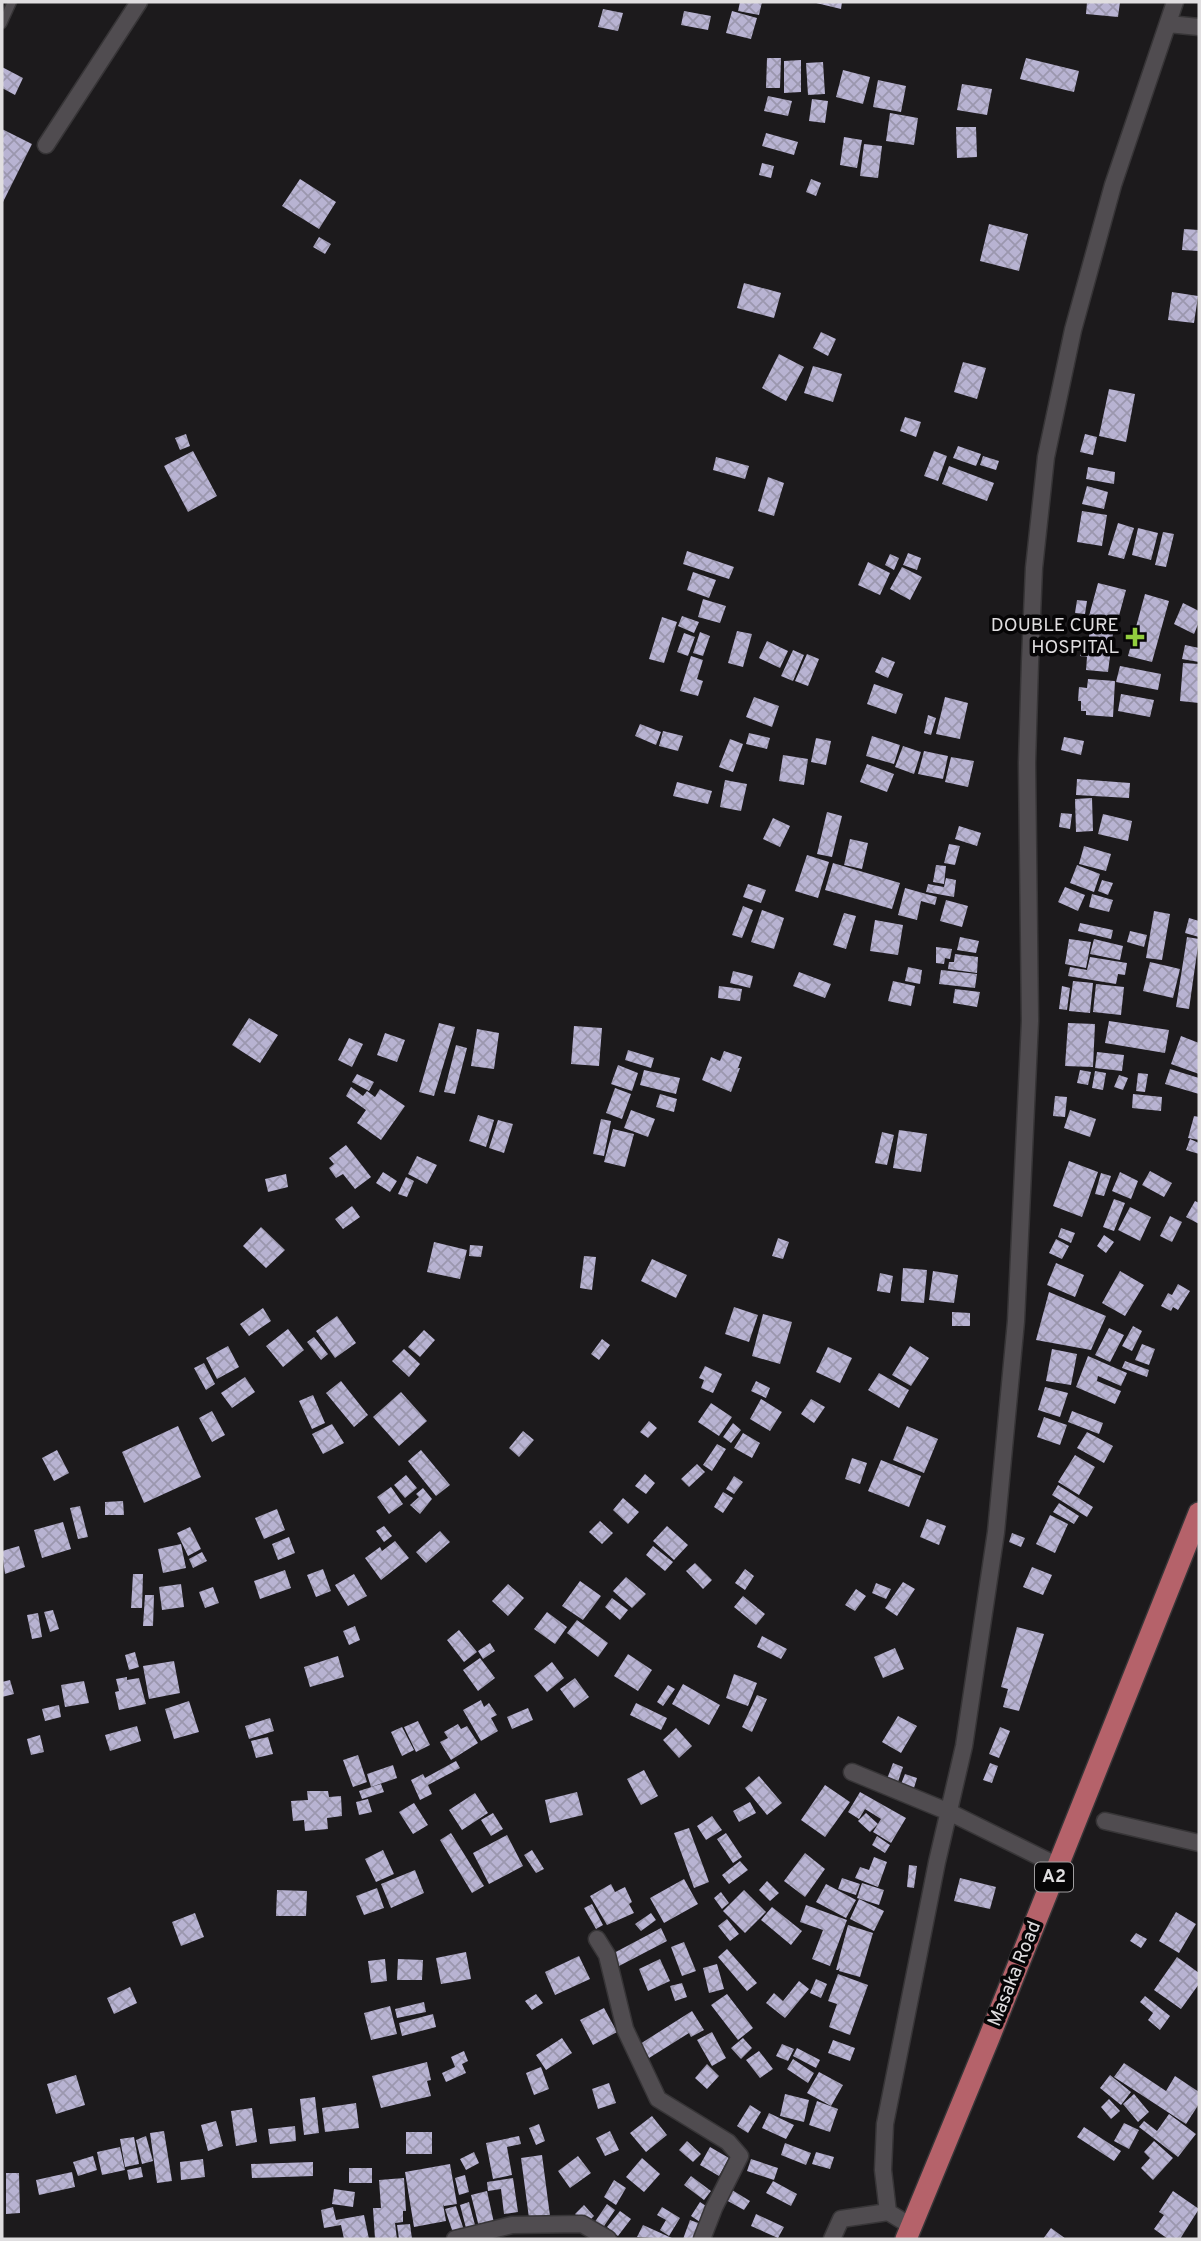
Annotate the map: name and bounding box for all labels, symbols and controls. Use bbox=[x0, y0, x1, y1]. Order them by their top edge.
place label: DOUBLE CURE HOSPITAL bbox=[991, 614, 1119, 660]
marker: DOUBLE CURE HOSPITAL bbox=[1125, 627, 1145, 647]
road number: A2 bbox=[1035, 1863, 1073, 1892]
street label: Masaka Road bbox=[983, 1918, 1047, 2030]

